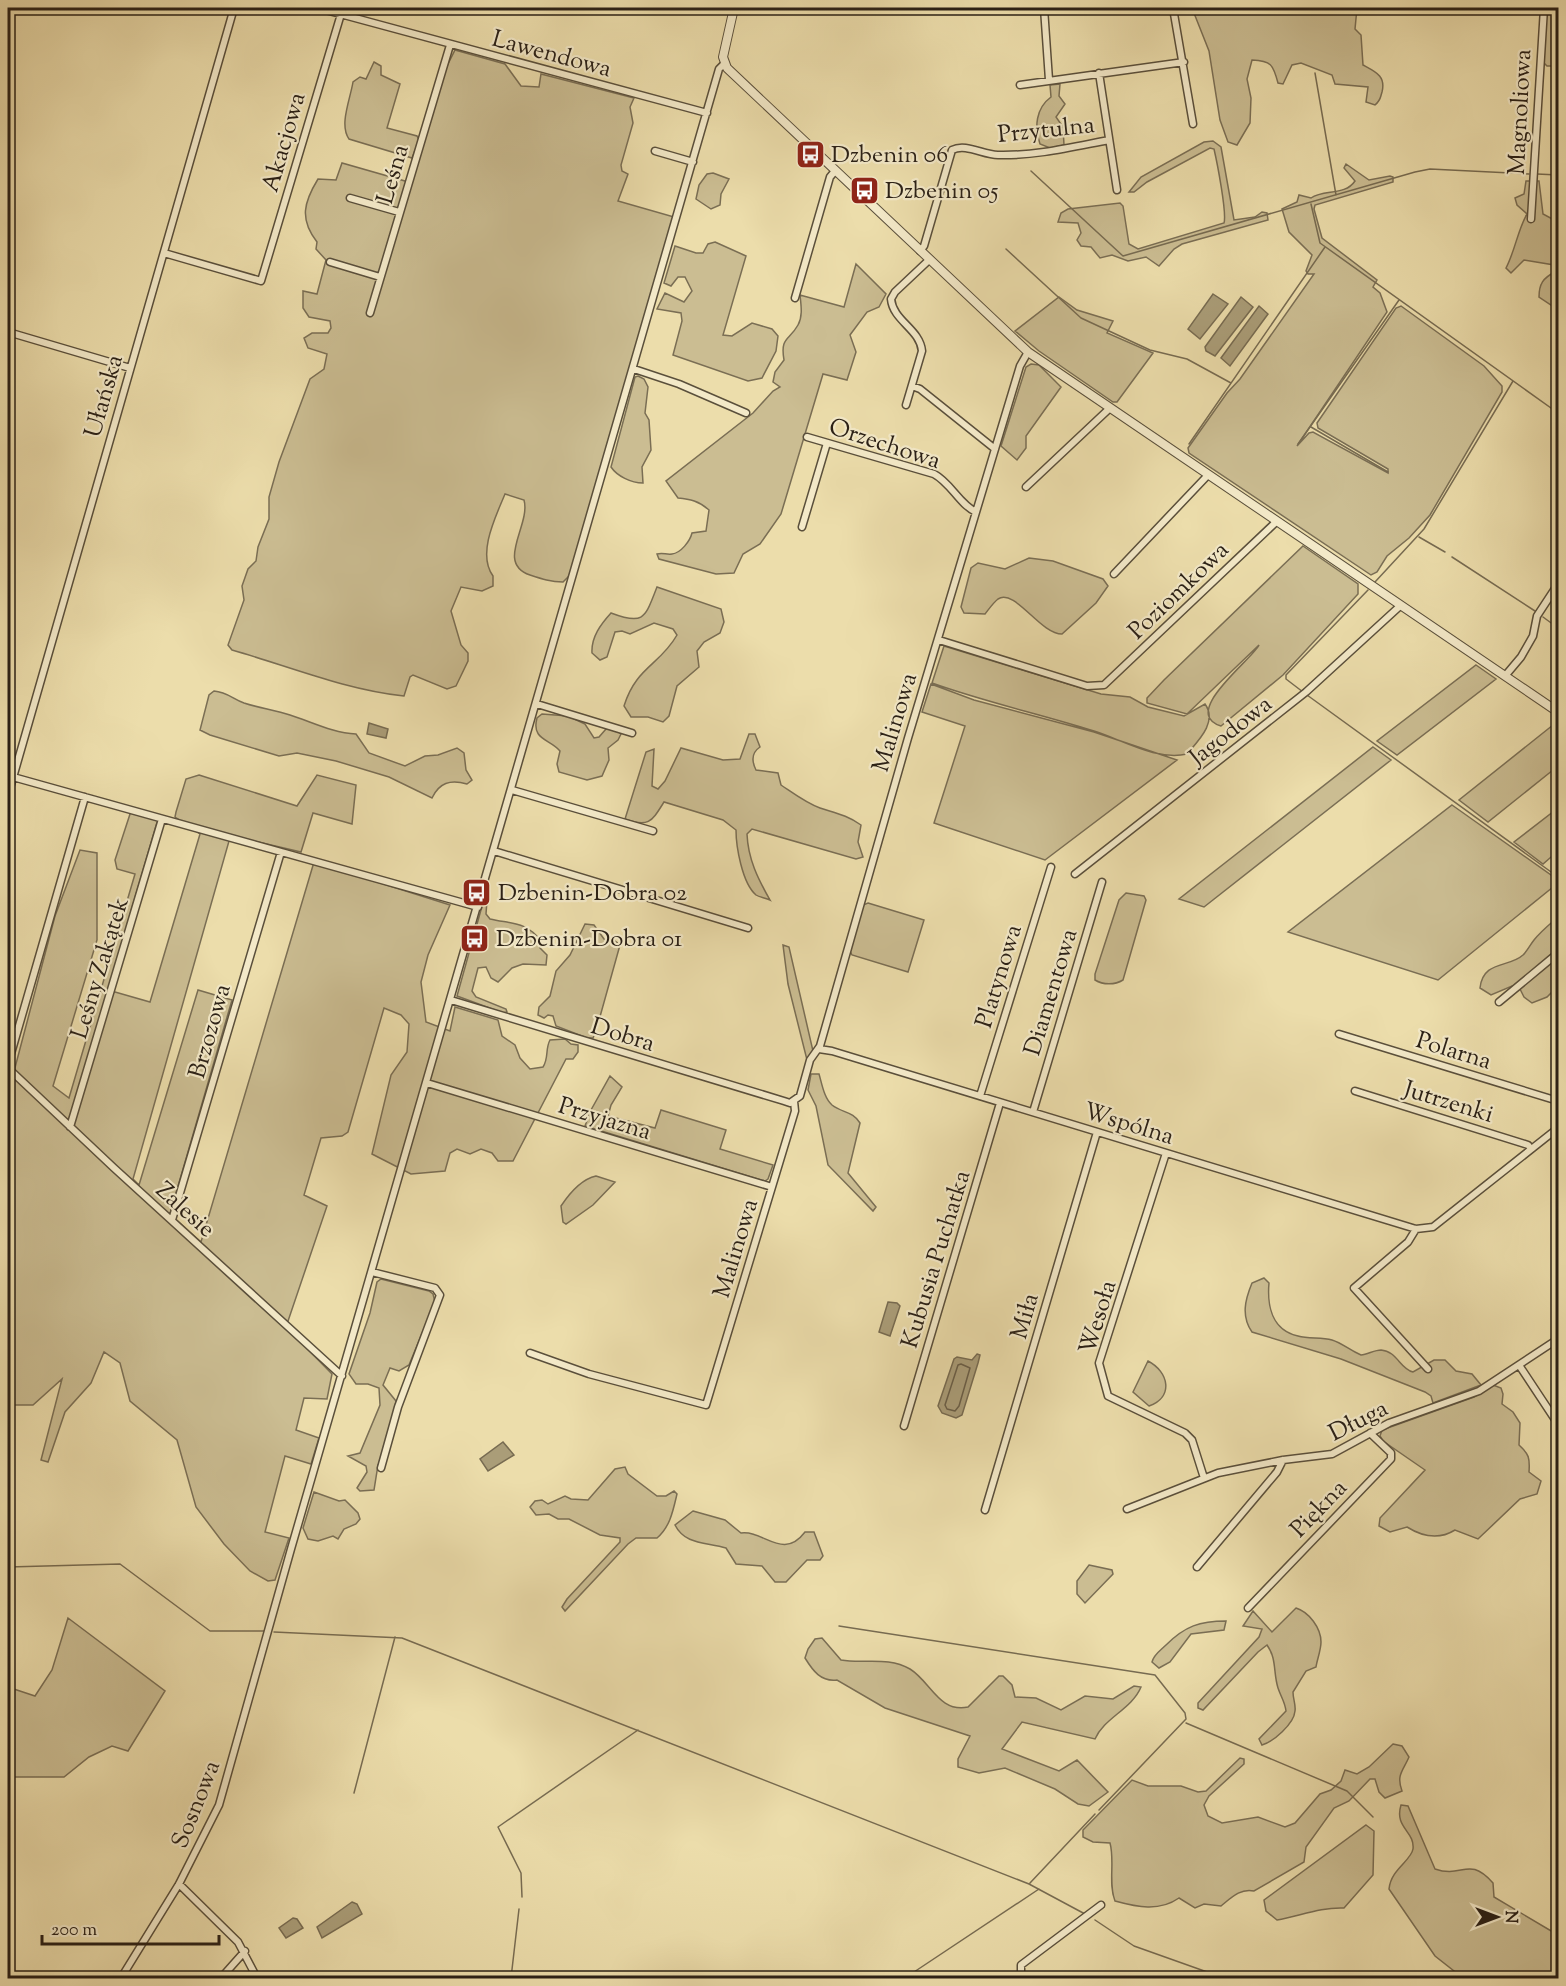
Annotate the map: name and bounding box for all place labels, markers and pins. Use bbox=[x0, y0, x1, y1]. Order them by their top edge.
bus stop icon: Dzbenin 06 bbox=[794, 138, 826, 170]
place label: Dzbenin 06 bbox=[831, 139, 948, 173]
bus stop icon: Dzbenin 05 bbox=[848, 174, 880, 206]
place label: Dzbenin 05 bbox=[885, 175, 998, 209]
bus stop icon: Dzbenin-Dobra 02 bbox=[461, 876, 493, 908]
place label: Dzbenin-Dobra 02 bbox=[498, 877, 687, 911]
bus stop icon: Dzbenin-Dobra 01 bbox=[459, 922, 491, 954]
place label: Dzbenin-Dobra 01 bbox=[496, 923, 682, 957]

